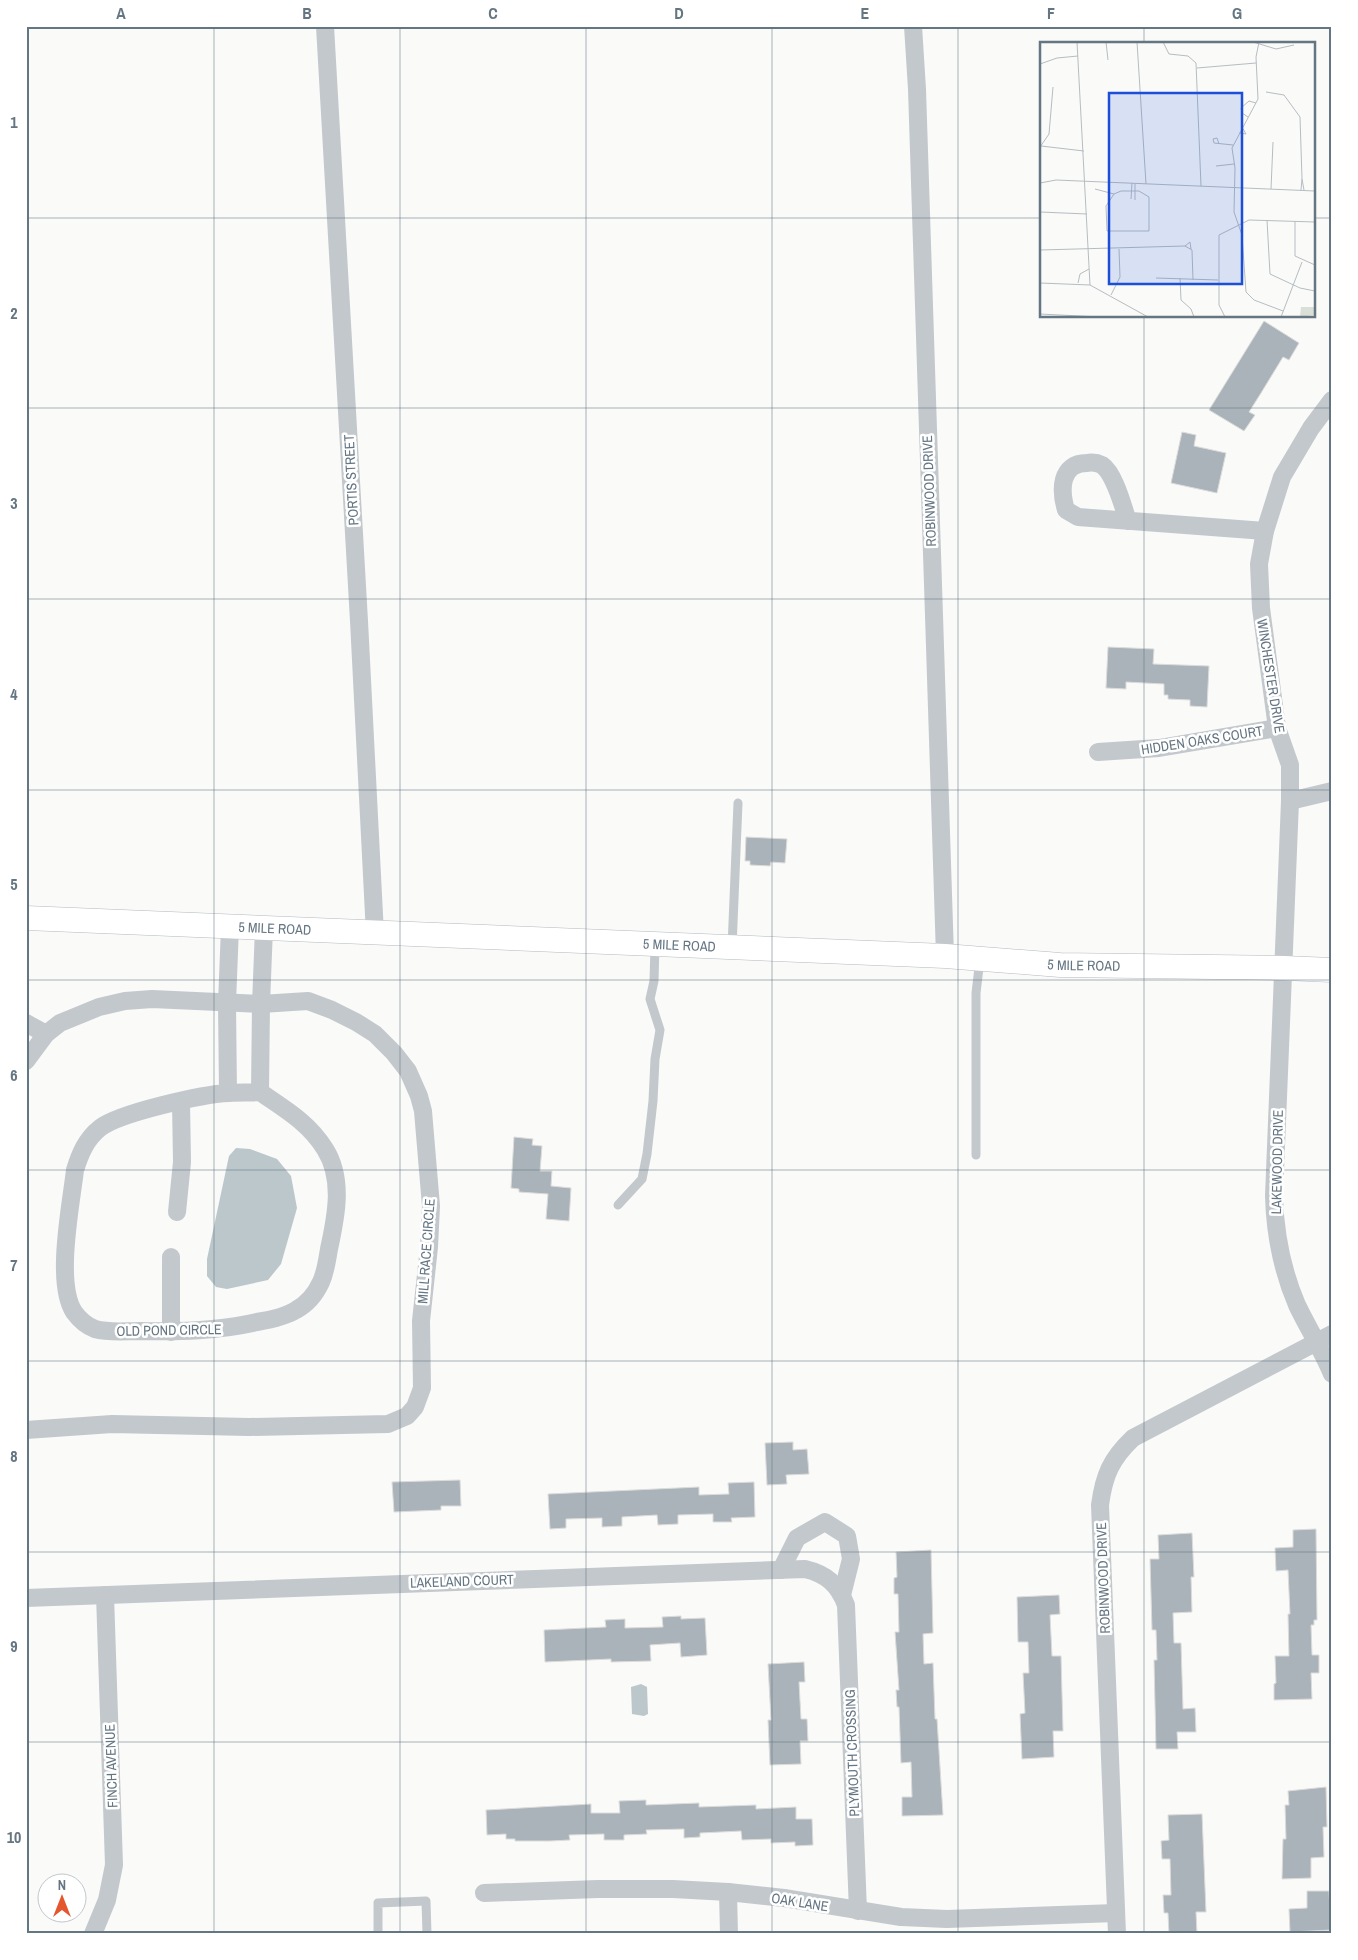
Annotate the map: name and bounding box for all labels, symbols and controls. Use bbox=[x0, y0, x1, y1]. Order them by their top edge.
text: A bbox=[116, 2, 126, 24]
text: B bbox=[302, 2, 312, 24]
text: C bbox=[488, 2, 498, 24]
text: D bbox=[674, 2, 684, 24]
text: E bbox=[861, 2, 870, 24]
text: F bbox=[1047, 2, 1055, 24]
text: G bbox=[1232, 2, 1242, 24]
inset map bbox=[1040, 42, 1316, 318]
text: 1 bbox=[10, 111, 18, 133]
text: 2 bbox=[10, 302, 18, 324]
street label: PORTIS STREET bbox=[340, 434, 362, 526]
street label: ROBINWOOD DRIVE bbox=[918, 435, 940, 547]
text: 3 bbox=[10, 492, 18, 514]
street label: WINCHESTER DRIVE bbox=[1253, 618, 1289, 734]
text: 4 bbox=[10, 683, 18, 705]
street label: HIDDEN OAKS COURT bbox=[1140, 721, 1264, 759]
text: 5 bbox=[10, 873, 18, 895]
street label: 5 MILE ROAD bbox=[238, 918, 312, 939]
street label: 5 MILE ROAD bbox=[643, 935, 716, 956]
street label: 5 MILE ROAD bbox=[1047, 955, 1120, 975]
text: 6 bbox=[10, 1064, 18, 1086]
street label: LAKEWOOD DRIVE bbox=[1267, 1110, 1287, 1214]
street label: MILL RACE CIRCLE bbox=[413, 1198, 439, 1304]
text: 7 bbox=[10, 1254, 18, 1276]
street label: OLD POND CIRCLE bbox=[116, 1320, 222, 1340]
text: 8 bbox=[10, 1445, 18, 1467]
street label: ROBINWOOD DRIVE bbox=[1092, 1522, 1114, 1634]
street label: LAKELAND COURT bbox=[410, 1570, 514, 1592]
text: 9 bbox=[10, 1635, 18, 1657]
street label: PLYMOUTH CROSSING bbox=[841, 1689, 863, 1817]
street label: FINCH AVENUE bbox=[101, 1724, 121, 1808]
text: 10 bbox=[7, 1826, 21, 1848]
north arrow bbox=[38, 1872, 88, 1922]
text: N bbox=[58, 1876, 66, 1894]
street label: OAK LANE bbox=[770, 1889, 830, 1915]

